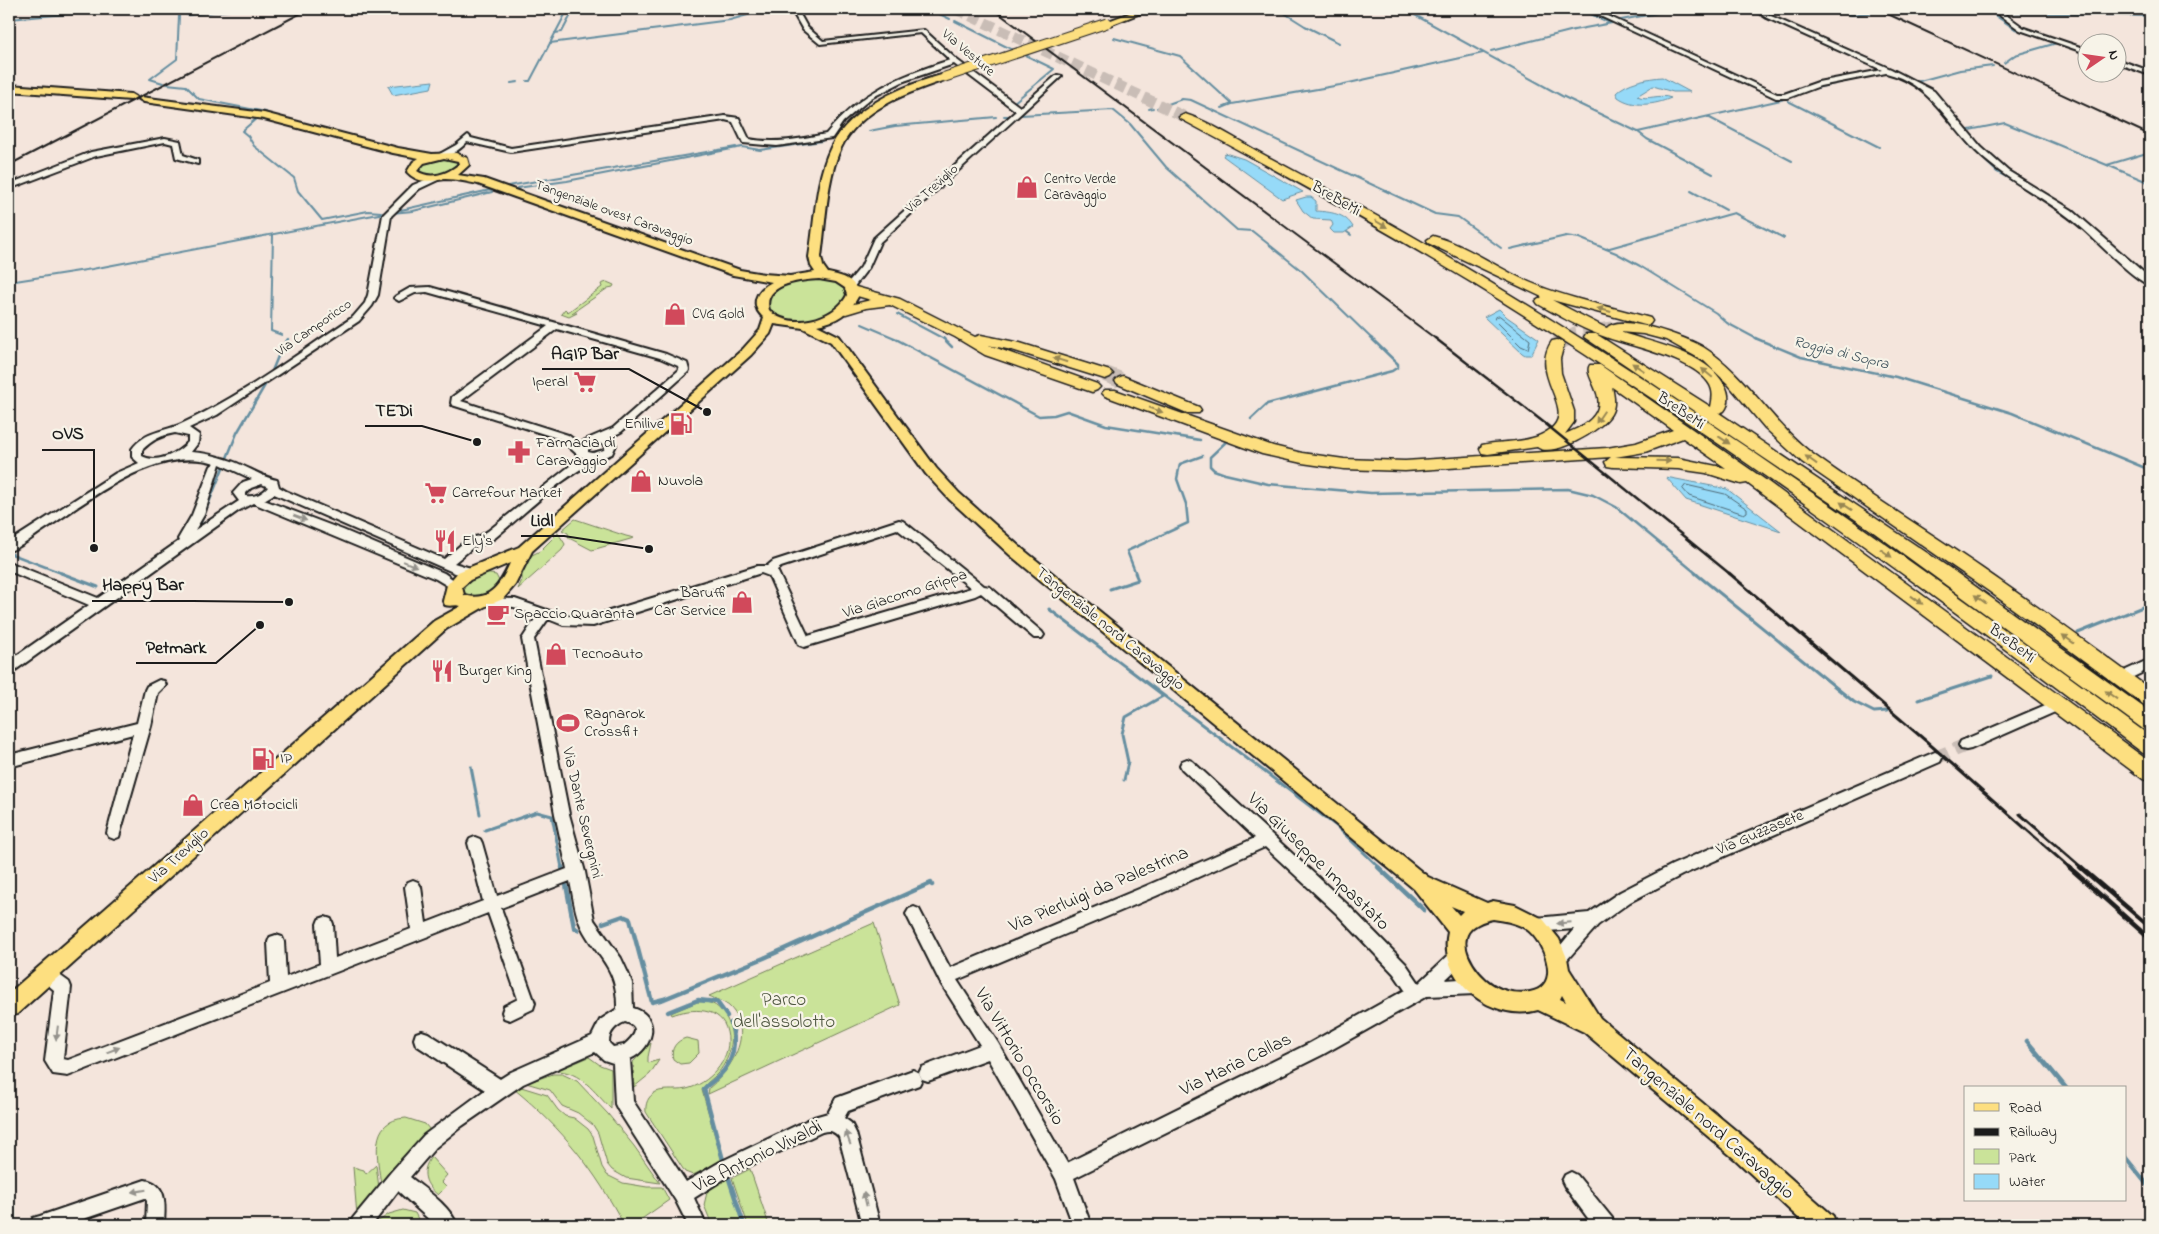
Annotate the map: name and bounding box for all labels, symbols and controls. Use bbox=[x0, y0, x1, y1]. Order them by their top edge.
street label: Via Vesture bbox=[936, 24, 1000, 82]
north arrow bbox=[2076, 32, 2126, 82]
text: N bbox=[2102, 48, 2124, 62]
street label: Via Treviglio bbox=[900, 159, 964, 220]
place label: Centro Verde Caravaggio bbox=[1044, 169, 1117, 207]
shop icon: Centro Verde Caravaggio bbox=[1014, 174, 1040, 200]
street label: Tangenziale ovest Caravaggio bbox=[531, 175, 696, 252]
street label: BreBeMi bbox=[1306, 175, 1365, 223]
one-way arrow bbox=[1374, 220, 1387, 229]
street label: Via Camporicco bbox=[271, 294, 356, 363]
shop icon: CVG Gold bbox=[662, 301, 688, 327]
place label: CVG Gold bbox=[692, 304, 745, 325]
one-way arrow bbox=[1596, 306, 1611, 314]
water label: Roggia di Sopra bbox=[1791, 331, 1892, 377]
callout: AGIP Bar bbox=[542, 336, 629, 369]
text: AGIP Bar bbox=[551, 342, 619, 368]
one-way arrow bbox=[1052, 356, 1067, 364]
one-way arrow bbox=[1632, 362, 1645, 372]
one-way arrow bbox=[1701, 368, 1713, 379]
supermarket icon: Iperal bbox=[572, 369, 598, 395]
place label: Iperal bbox=[532, 370, 568, 394]
street label: BreBeMi bbox=[1651, 386, 1710, 436]
callout: TEDi bbox=[365, 393, 422, 426]
text: TEDi bbox=[375, 399, 413, 425]
one-way arrow bbox=[1149, 406, 1164, 414]
one-way arrow bbox=[1596, 410, 1605, 424]
fuel station icon: Enilive bbox=[668, 411, 694, 437]
place label: Enilive bbox=[624, 412, 665, 436]
callout: OVS bbox=[42, 417, 94, 450]
text: OVS bbox=[52, 422, 84, 448]
place label: Farmacia di Caravaggio bbox=[535, 431, 616, 473]
one-way arrow bbox=[1717, 435, 1731, 445]
pharmacy icon: Farmacia di Caravaggio bbox=[506, 439, 532, 465]
one-way arrow bbox=[1804, 455, 1818, 465]
one-way arrow bbox=[1656, 458, 1672, 466]
shop icon: Nuvola bbox=[628, 468, 654, 494]
place label: Nuvola bbox=[658, 469, 703, 493]
supermarket icon: Carrefour Market bbox=[423, 480, 449, 506]
place label: Carrefour Market bbox=[452, 481, 563, 505]
one-way arrow bbox=[1840, 501, 1853, 511]
callout: Lidl bbox=[521, 503, 564, 536]
text: Lidl bbox=[530, 509, 554, 535]
one-way arrow bbox=[292, 515, 307, 522]
restaurant icon: Ely's bbox=[432, 528, 458, 554]
place label: Ely's bbox=[462, 529, 493, 553]
one-way arrow bbox=[1879, 548, 1893, 558]
one-way arrow bbox=[403, 561, 417, 569]
street label: Tangenziale nord Caravaggio bbox=[1030, 561, 1190, 697]
street label: Via Giacomo Grippa bbox=[839, 563, 970, 626]
callout: Happy Bar bbox=[92, 568, 193, 601]
text: Happy Bar bbox=[102, 573, 184, 600]
place label: Baruffi Car Service bbox=[654, 581, 727, 623]
shop icon: Baruffi Car Service bbox=[729, 589, 755, 615]
one-way arrow bbox=[1973, 594, 1987, 604]
one-way arrow bbox=[1910, 595, 1924, 605]
cafe icon: Spaccio Quaranta bbox=[485, 601, 511, 627]
place label: Spaccio Quaranta bbox=[514, 602, 635, 626]
street label: BreBeMi bbox=[1983, 618, 2041, 670]
callout: Petmark bbox=[136, 630, 216, 663]
one-way arrow bbox=[2062, 634, 2075, 645]
text: Petmark bbox=[146, 636, 207, 662]
shop icon: Tecnoauto bbox=[543, 641, 569, 667]
place label: Tecnoauto bbox=[572, 642, 643, 666]
restaurant icon: Burger King bbox=[429, 658, 455, 684]
place label: Burger King bbox=[457, 659, 532, 683]
one-way arrow bbox=[2105, 689, 2118, 700]
place label: Ragnarok Crossfit bbox=[584, 702, 646, 744]
sports icon: Ragnarok Crossfit bbox=[555, 710, 581, 736]
street label: Via Dante Severgnini bbox=[555, 744, 609, 881]
fuel station icon: IP bbox=[250, 746, 276, 772]
place label: IP bbox=[280, 747, 293, 771]
street label: Via Giuseppe Impastato bbox=[1240, 786, 1395, 937]
shop icon: Crea Motocicli bbox=[180, 792, 206, 818]
place label: Crea Motocicli bbox=[210, 793, 298, 817]
street label: Via Guzzasete bbox=[1712, 803, 1808, 863]
street label: Via Treviglio bbox=[142, 822, 215, 891]
street label: Via Pierluigi da Palestrina bbox=[1004, 840, 1194, 942]
one-way arrow bbox=[1556, 920, 1572, 928]
street label: Via Vittorio Occorsio bbox=[967, 982, 1071, 1131]
park label: Parco dell'assolotto bbox=[733, 987, 835, 1036]
one-way arrow bbox=[53, 1025, 61, 1041]
street label: Via Maria Callas bbox=[1175, 1026, 1296, 1104]
street label: Tangenziale nord Caravaggio bbox=[1615, 1041, 1800, 1208]
one-way arrow bbox=[106, 1046, 120, 1054]
legend bbox=[1964, 1086, 2126, 1202]
text: Road bbox=[2009, 1097, 2042, 1119]
street label: Via Antonio Vivaldi bbox=[688, 1114, 827, 1201]
text: Railway bbox=[2009, 1121, 2057, 1144]
one-way arrow bbox=[844, 1130, 852, 1145]
text: Park bbox=[2009, 1147, 2037, 1169]
text: Water bbox=[2009, 1171, 2045, 1193]
one-way arrow bbox=[131, 1188, 147, 1196]
one-way arrow bbox=[861, 1192, 869, 1207]

